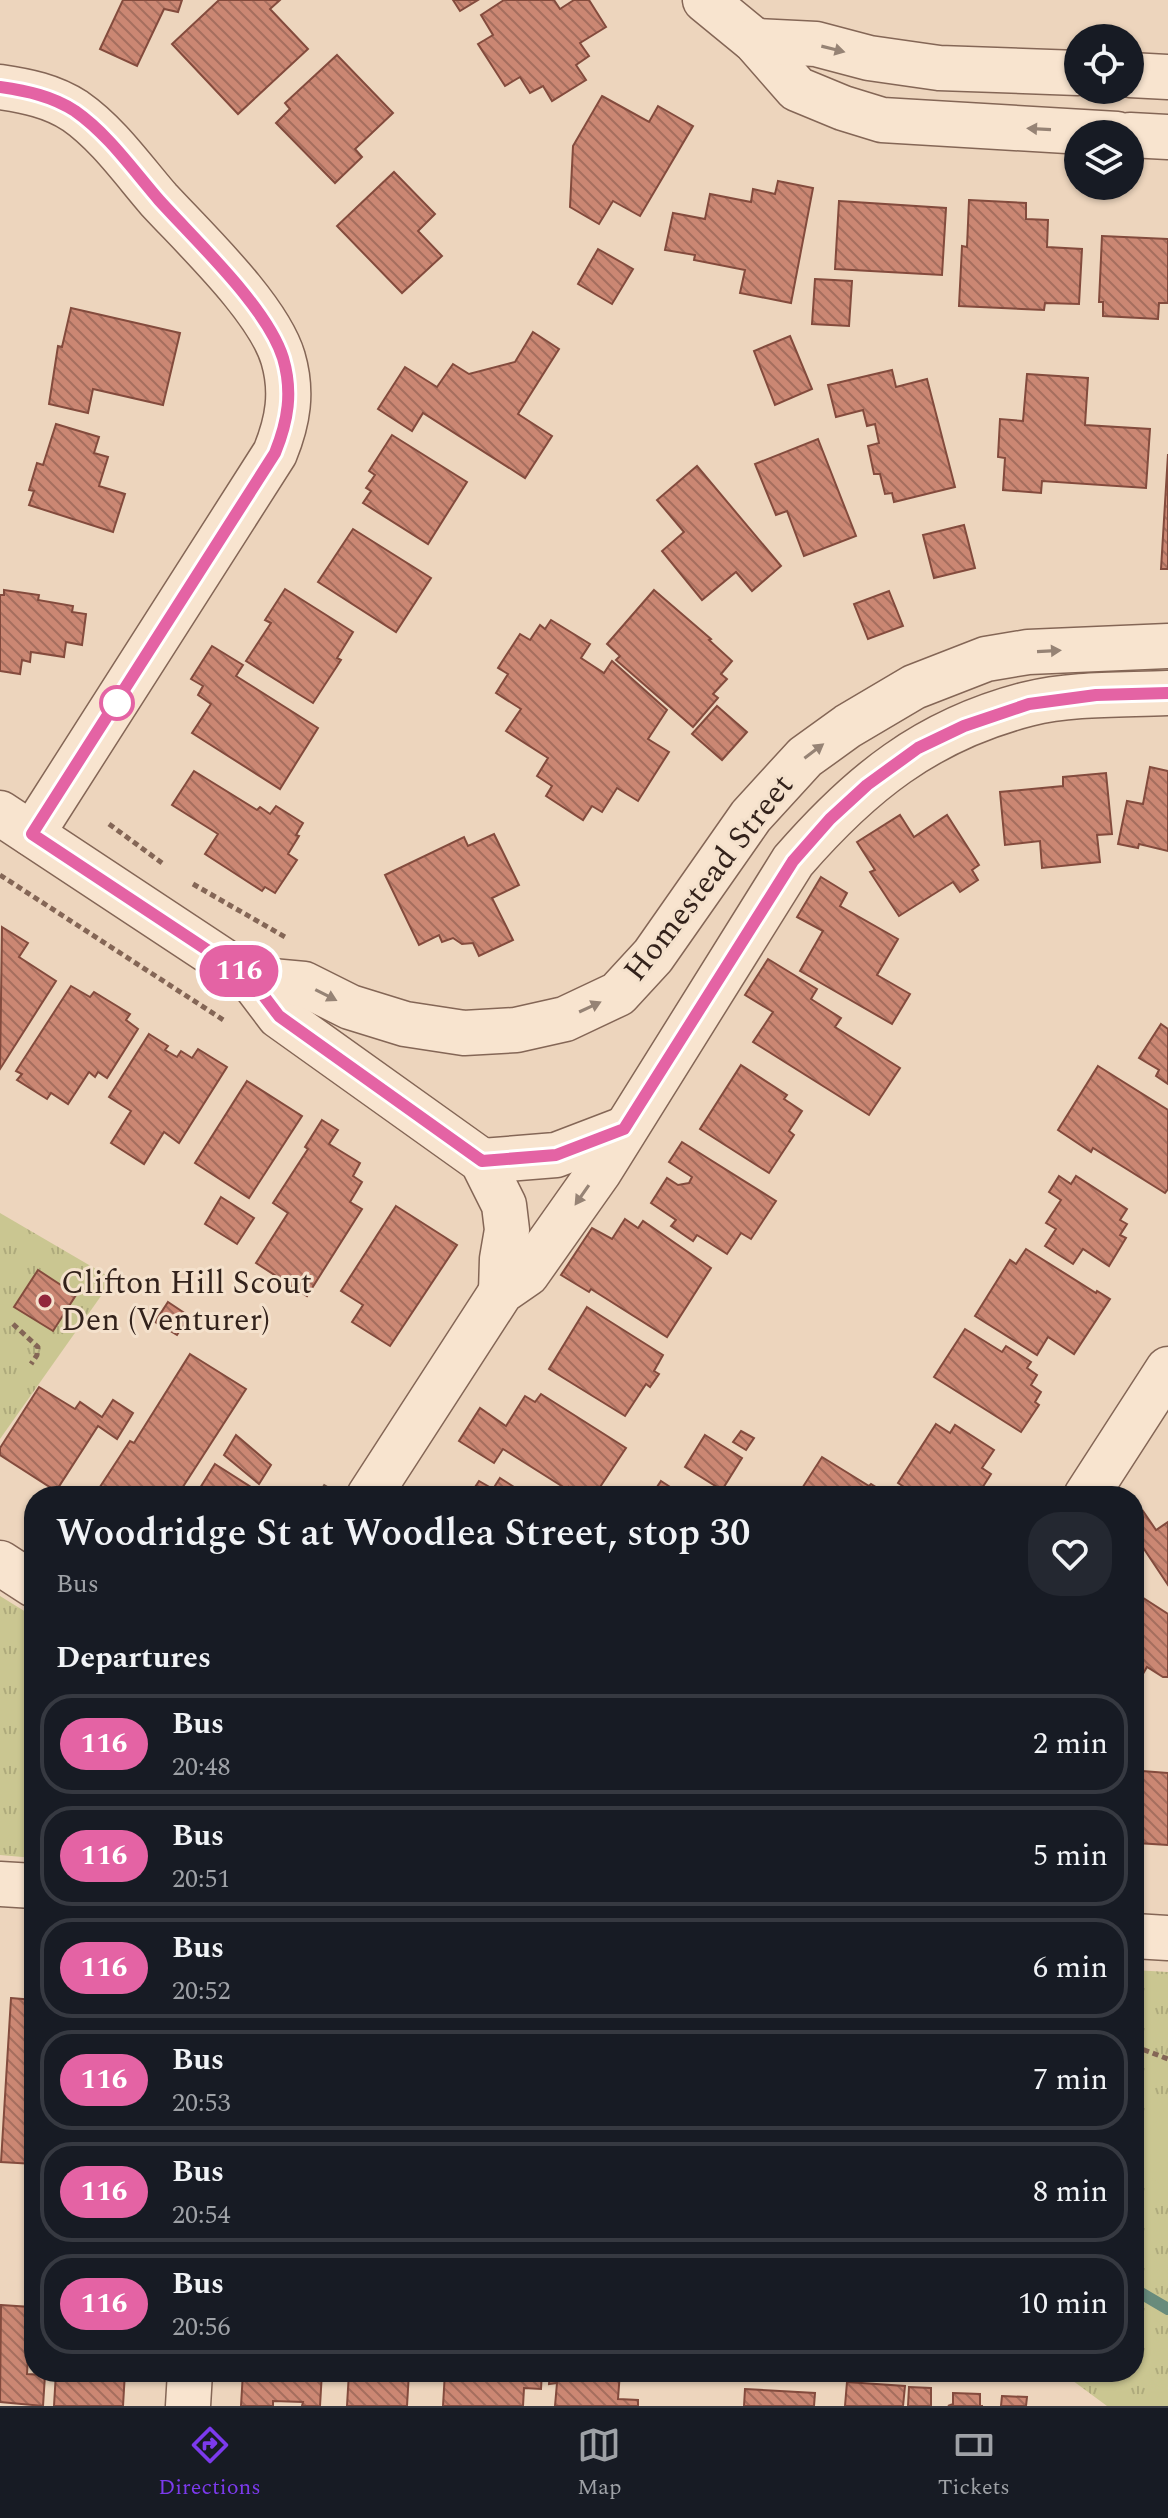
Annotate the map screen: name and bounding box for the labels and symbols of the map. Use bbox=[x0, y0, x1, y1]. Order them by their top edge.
one-way arrow bbox=[820, 43, 845, 55]
one-way arrow bbox=[1026, 122, 1051, 135]
one-way arrow bbox=[1037, 644, 1062, 657]
unlabelled marker bbox=[100, 686, 134, 720]
one-way arrow bbox=[804, 743, 824, 759]
street label: Homestead Street bbox=[612, 764, 806, 992]
line badge: 116 bbox=[193, 945, 285, 997]
one-way arrow bbox=[315, 988, 338, 1002]
one-way arrow bbox=[579, 1000, 602, 1014]
one-way arrow bbox=[575, 1185, 590, 1206]
place label: Clifton Hill Scout Den (Venturer) bbox=[61, 1259, 312, 1345]
marker: Clifton Hill Scout Den (Venturer) bbox=[36, 1292, 54, 1310]

